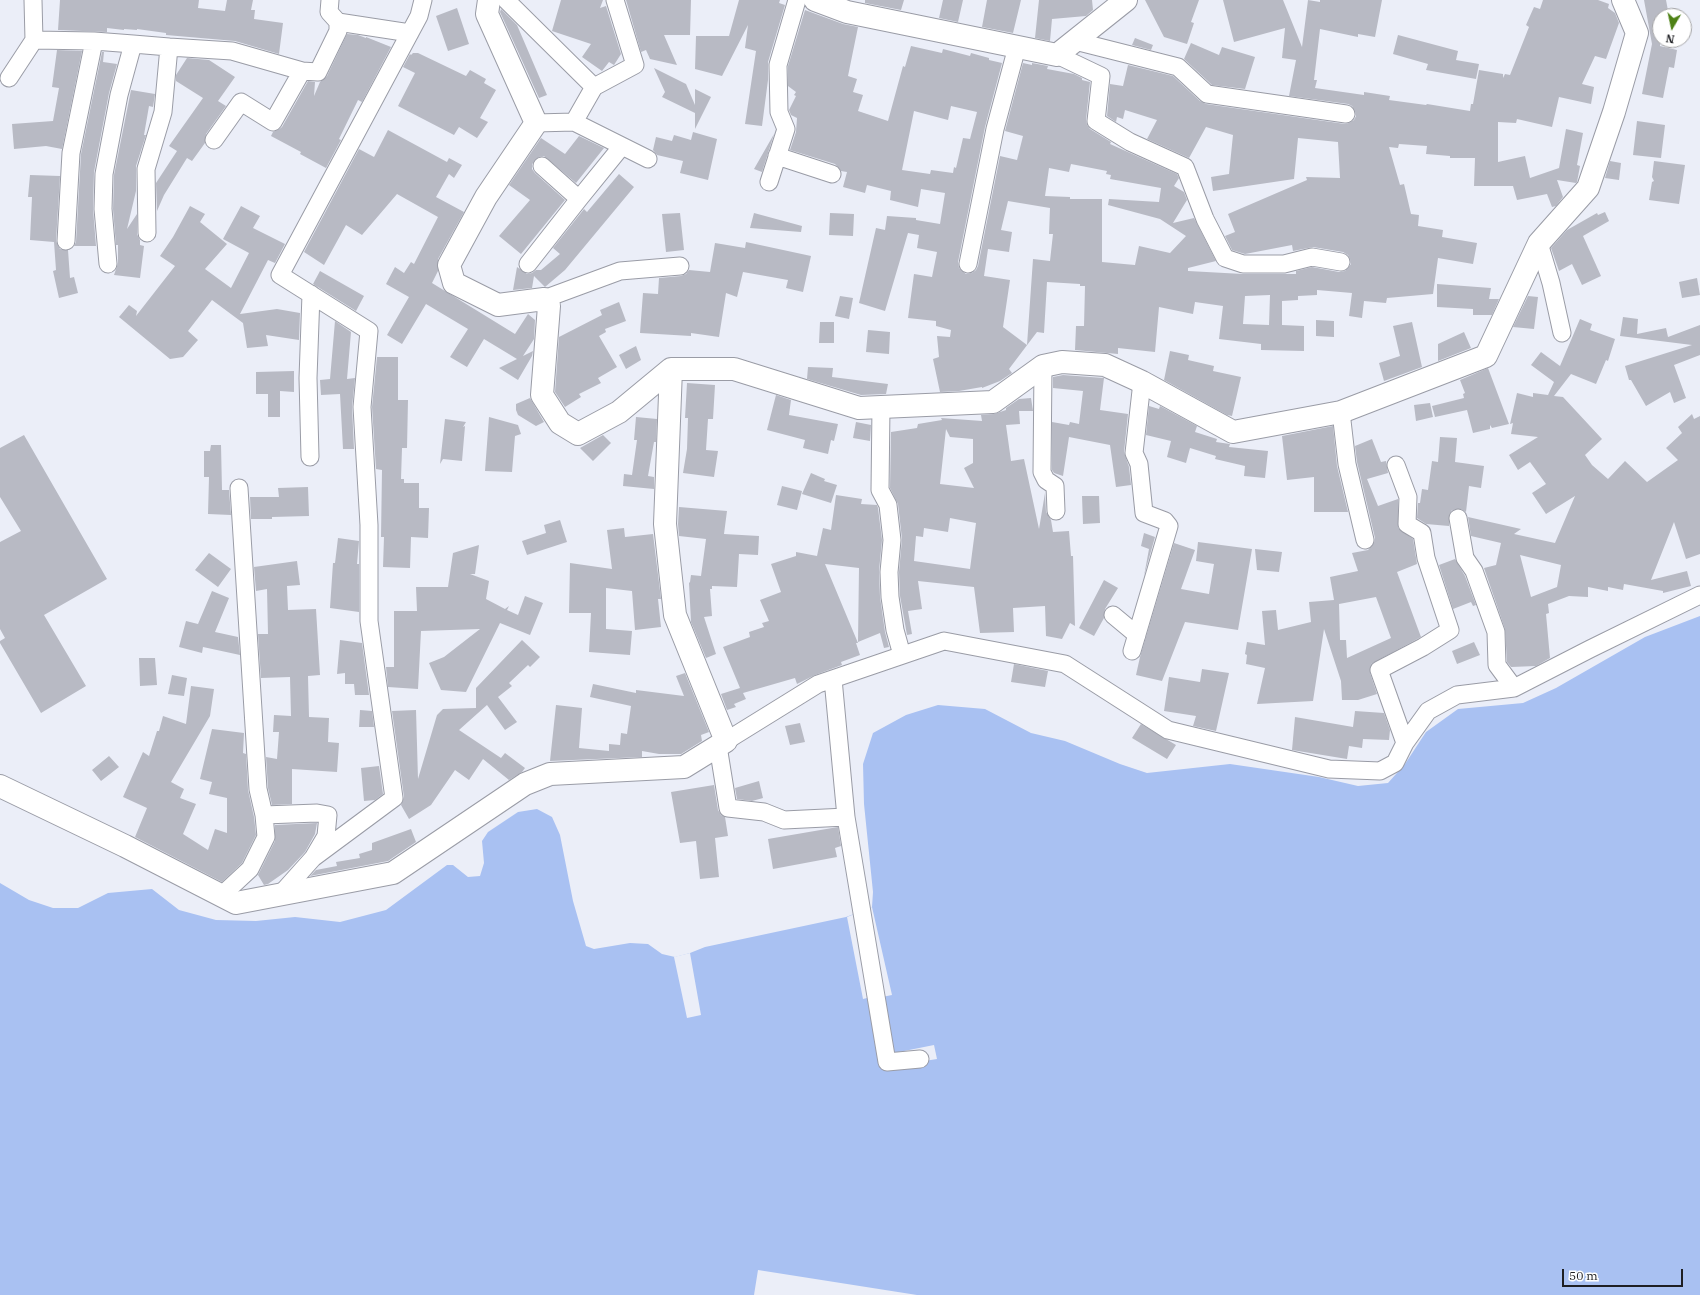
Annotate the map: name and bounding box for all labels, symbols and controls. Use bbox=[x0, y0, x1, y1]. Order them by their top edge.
north arrow bbox=[1652, 8, 1692, 48]
text: N bbox=[1665, 31, 1676, 46]
scale bar bbox=[1564, 1261, 1685, 1287]
text: 50 m bbox=[1569, 1268, 1598, 1283]

